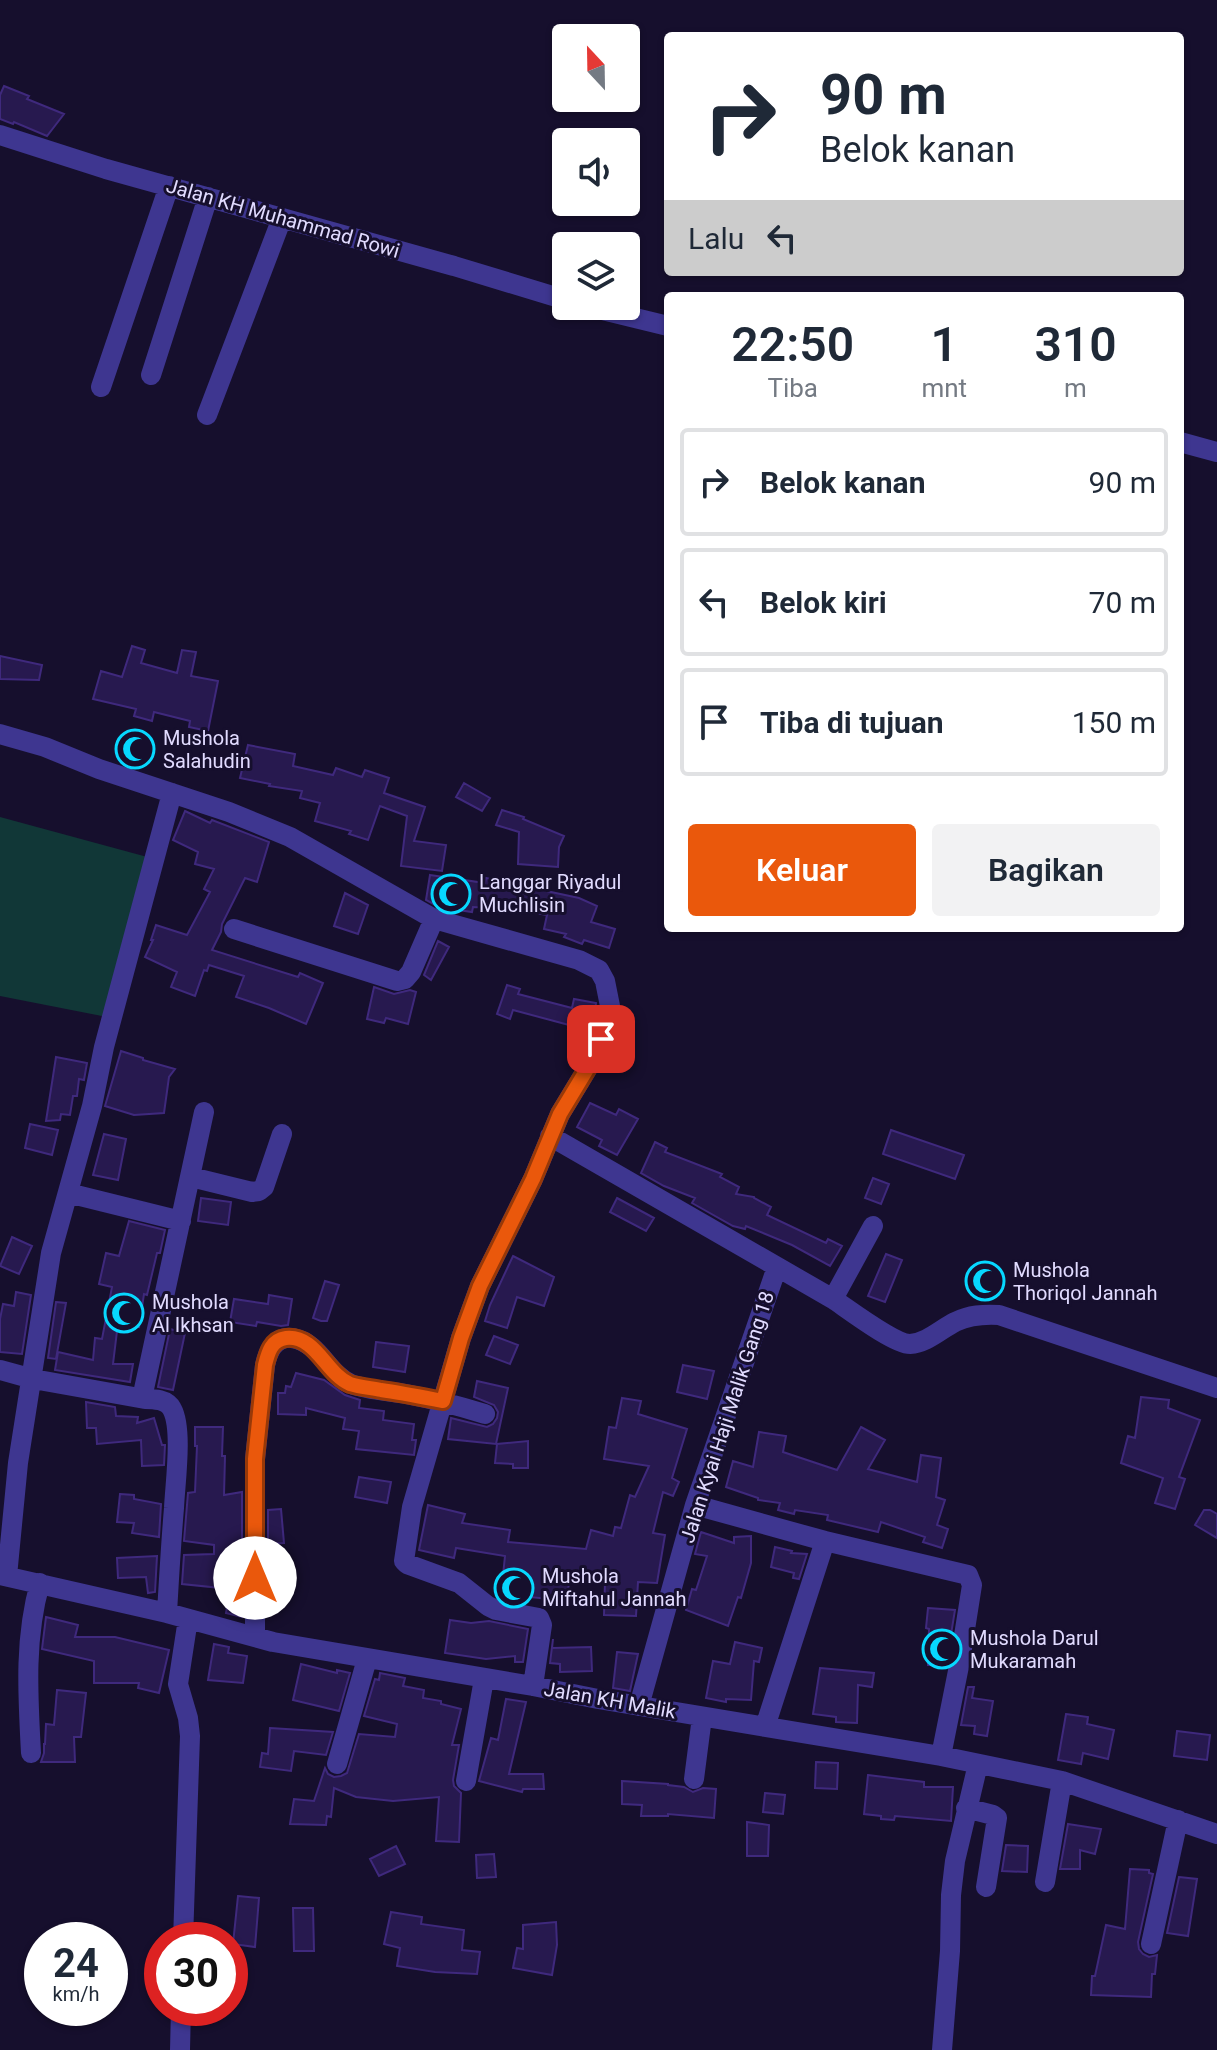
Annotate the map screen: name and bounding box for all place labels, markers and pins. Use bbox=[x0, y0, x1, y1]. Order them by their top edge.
place label: Mushola Salahudin bbox=[163, 726, 251, 773]
mosque icon: Mushola Salahudin bbox=[114, 728, 156, 770]
place label: Langgar Riyadul Muchlisin bbox=[479, 870, 621, 917]
mosque icon: Langgar Riyadul Muchlisin bbox=[430, 873, 472, 915]
pin bbox=[567, 1005, 635, 1073]
place label: Mushola Thoriqol Jannah bbox=[1013, 1258, 1158, 1305]
mosque icon: Mushola Thoriqol Jannah bbox=[964, 1260, 1006, 1302]
place label: Mushola Al Ikhsan bbox=[152, 1290, 234, 1337]
mosque icon: Mushola Al Ikhsan bbox=[103, 1292, 145, 1334]
place label: Mushola Miftahul Jannah bbox=[542, 1564, 686, 1611]
mosque icon: Mushola Miftahul Jannah bbox=[493, 1567, 535, 1609]
place label: Mushola Darul Mukaramah bbox=[970, 1626, 1099, 1673]
mosque icon: Mushola Darul Mukaramah bbox=[921, 1628, 963, 1670]

